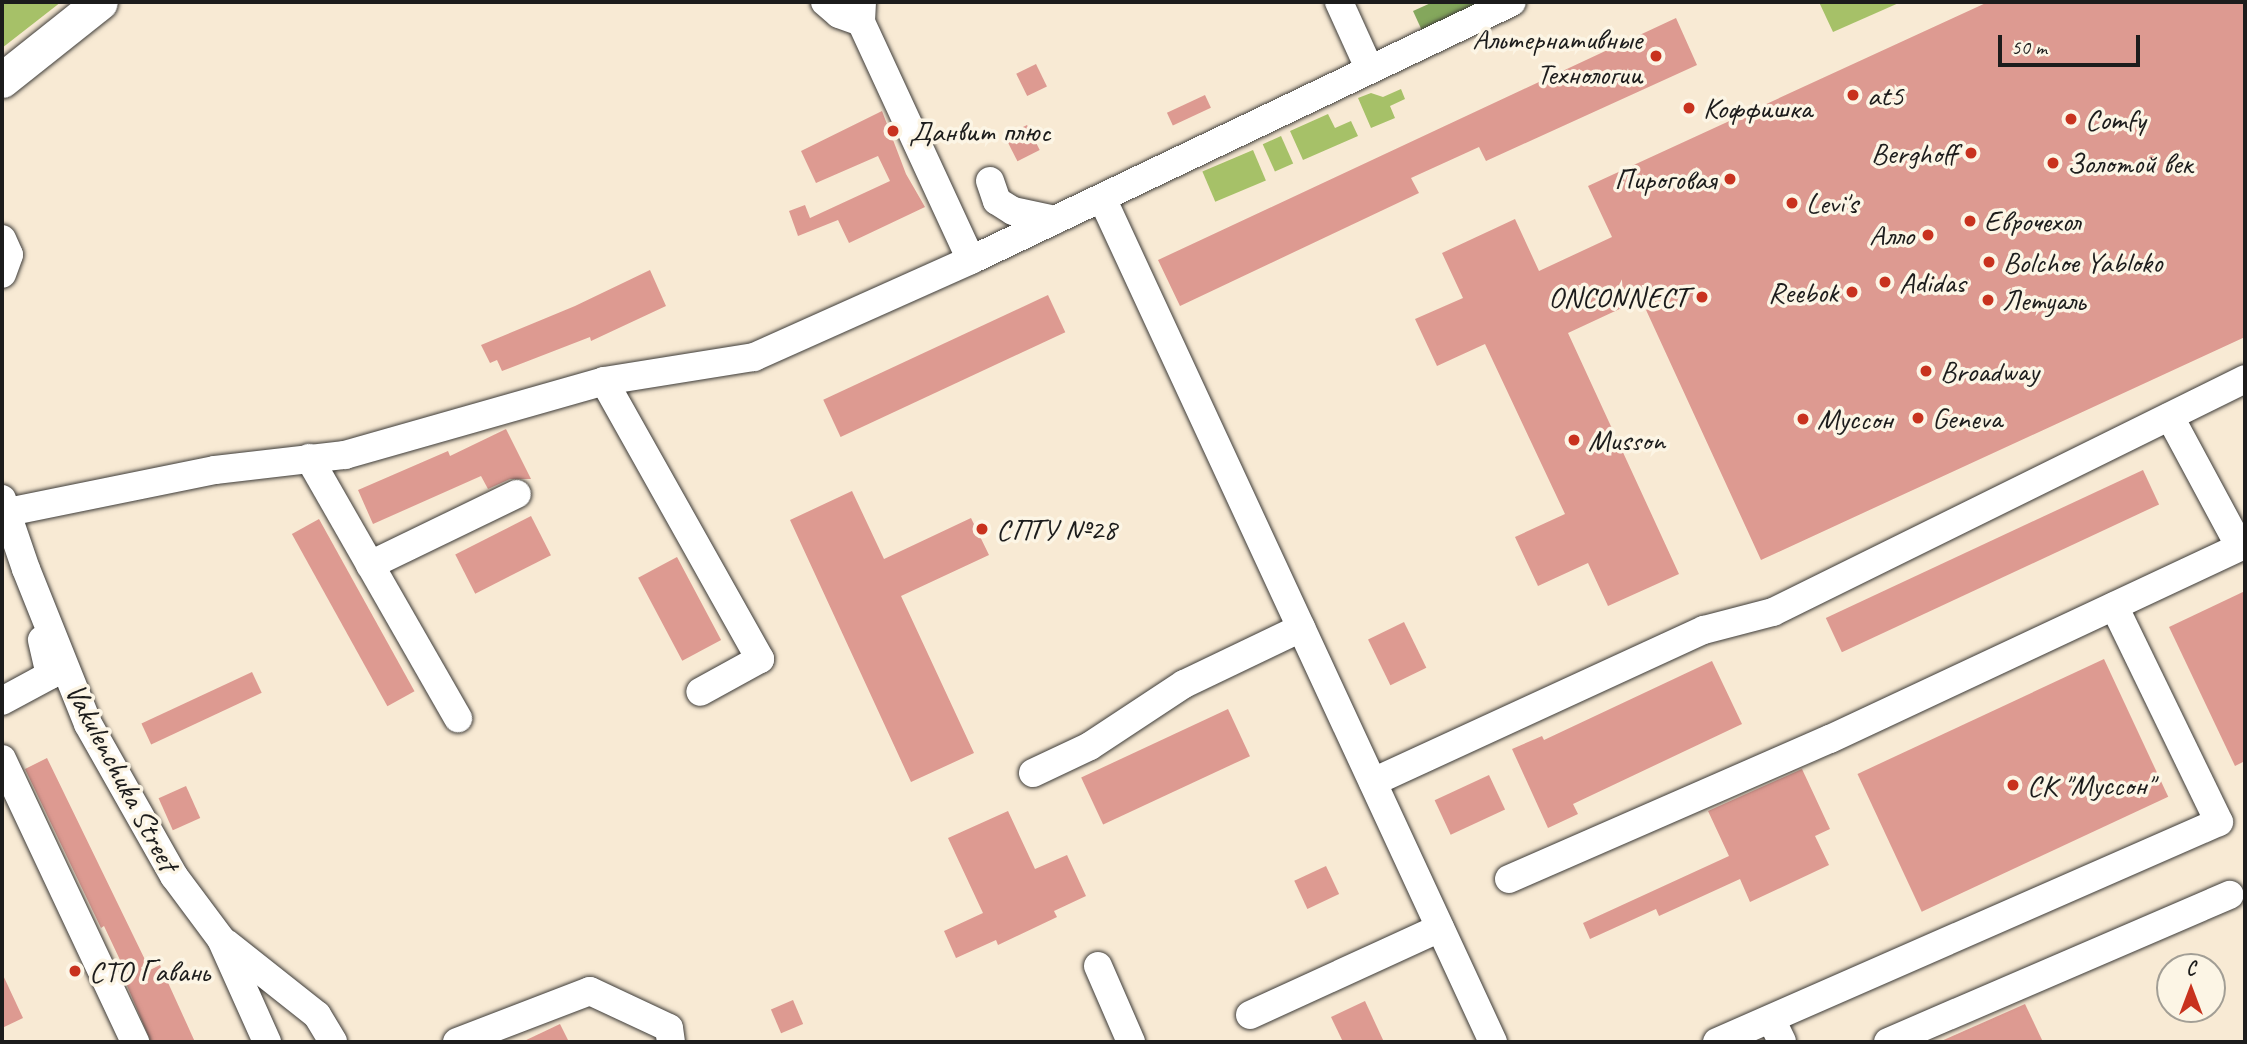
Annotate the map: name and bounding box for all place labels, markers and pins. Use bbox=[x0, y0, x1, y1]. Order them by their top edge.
place label: Альтернативные Технологии bbox=[1472, 21, 1642, 91]
marker: Альтернативные Технологии bbox=[1648, 48, 1664, 64]
place label: at5 bbox=[1867, 77, 1904, 113]
marker: at5 bbox=[1845, 87, 1861, 103]
place label: Коффишка bbox=[1703, 90, 1812, 126]
marker: Коффишка bbox=[1681, 100, 1697, 116]
place label: Comfy bbox=[2085, 101, 2146, 137]
marker: Comfy bbox=[2063, 111, 2079, 127]
place label: Данвит плюс bbox=[909, 113, 1050, 149]
marker: Данвит плюс bbox=[883, 121, 903, 141]
place label: Berghoff bbox=[1871, 135, 1957, 171]
marker: Berghoff bbox=[1963, 145, 1979, 161]
place label: Золотой век bbox=[2067, 145, 2192, 181]
marker: Золотой век bbox=[2045, 155, 2061, 171]
place label: Пироговая bbox=[1614, 161, 1716, 197]
marker: Пироговая bbox=[1722, 171, 1738, 187]
place label: Levi's bbox=[1806, 185, 1858, 221]
marker: Levi's bbox=[1784, 195, 1800, 211]
place label: Еврочехол bbox=[1984, 203, 2080, 239]
marker: Еврочехол bbox=[1962, 213, 1978, 229]
place label: Алло bbox=[1869, 217, 1914, 253]
marker: Алло bbox=[1920, 227, 1936, 243]
place label: Bolchoe Yabloko bbox=[2003, 244, 2162, 280]
marker: Bolchoe Yabloko bbox=[1981, 254, 1997, 270]
place label: Adidas bbox=[1899, 264, 1966, 300]
place label: Reebok bbox=[1768, 274, 1838, 310]
marker: Adidas bbox=[1877, 274, 1893, 290]
place label: ONCONNECT bbox=[1548, 279, 1688, 315]
place label: Летуаль bbox=[2002, 282, 2085, 318]
marker: Reebok bbox=[1844, 284, 1860, 300]
marker: ONCONNECT bbox=[1694, 289, 1710, 305]
marker: Летуаль bbox=[1980, 292, 1996, 308]
place label: Broadway bbox=[1940, 353, 2039, 389]
marker: Broadway bbox=[1918, 363, 1934, 379]
place label: Geneva bbox=[1932, 400, 2002, 436]
place label: Муссон bbox=[1817, 401, 1893, 437]
marker: Geneva bbox=[1910, 410, 1926, 426]
marker: Муссон bbox=[1795, 411, 1811, 427]
place label: Musson bbox=[1588, 422, 1665, 458]
marker: Musson bbox=[1566, 432, 1582, 448]
place label: СПТУ №28 bbox=[996, 511, 1117, 547]
marker: СПТУ №28 bbox=[974, 521, 990, 537]
place label: СК "Муссон" bbox=[2027, 767, 2153, 803]
marker: СК "Муссон" bbox=[2005, 777, 2021, 793]
place label: СТО Гавань bbox=[89, 953, 202, 989]
marker: СТО Гавань bbox=[67, 963, 83, 979]

